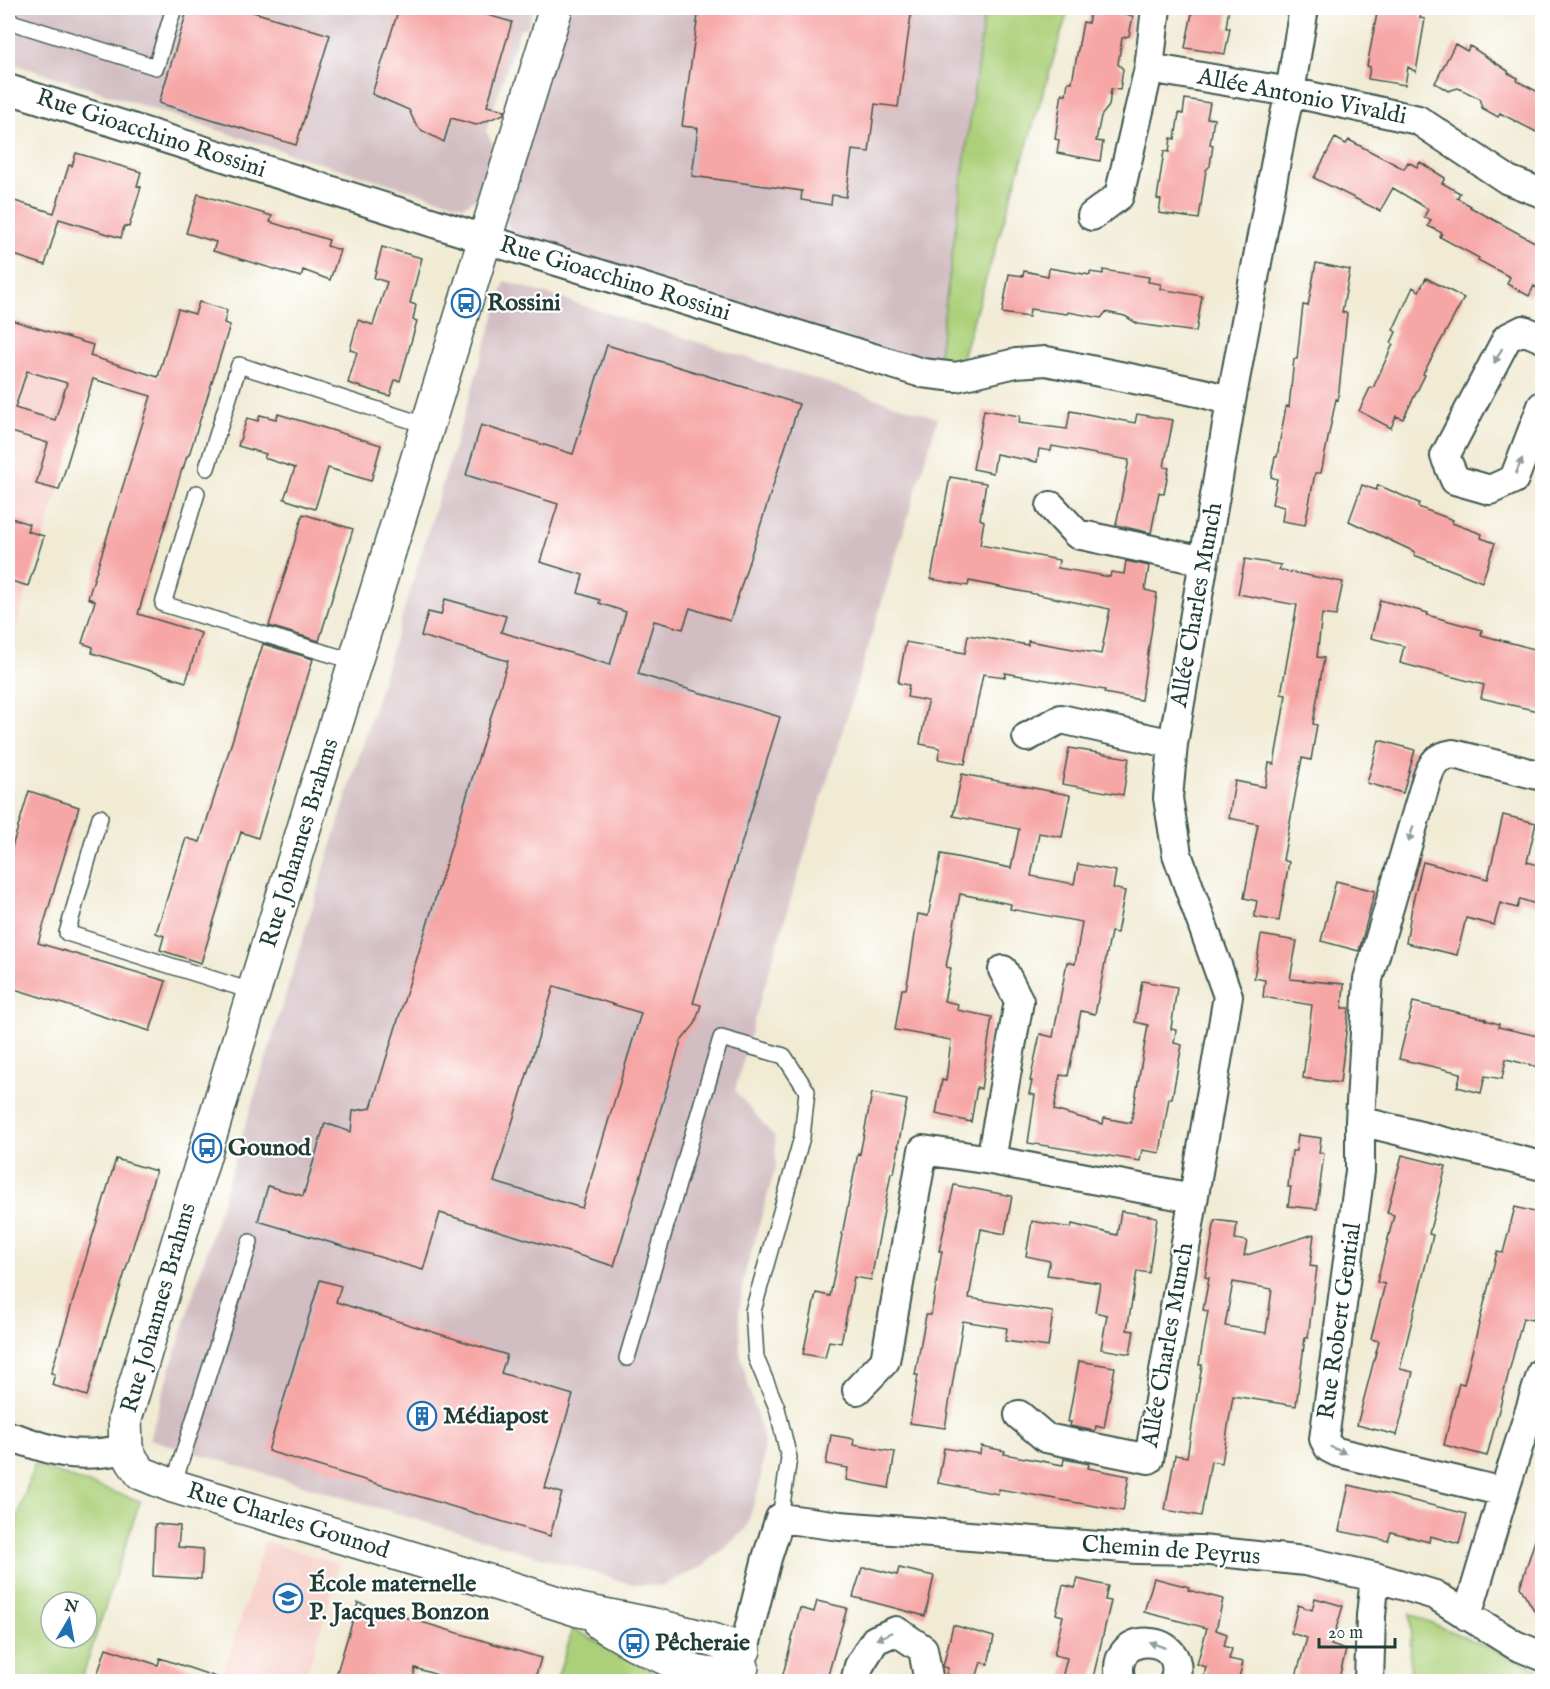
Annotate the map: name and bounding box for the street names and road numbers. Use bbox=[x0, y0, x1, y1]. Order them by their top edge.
street label: Allée Antonio Vivaldi bbox=[1194, 61, 1409, 132]
street label: Rue Gioacchino Rossini bbox=[32, 82, 270, 186]
street label: Rue Gioacchino Rossini bbox=[496, 230, 734, 328]
street label: Allée Charles Munch bbox=[1164, 500, 1230, 711]
street label: Rue Johannes Brahms bbox=[253, 735, 347, 951]
street label: Rue Johannes Brahms bbox=[114, 1199, 204, 1417]
street label: Rue Robert Gential bbox=[1311, 1220, 1369, 1421]
street label: Allée Charles Munch bbox=[1135, 1240, 1201, 1451]
street label: Rue Charles Gounod bbox=[183, 1475, 393, 1567]
street label: Chemin de Peyrus bbox=[1081, 1529, 1261, 1573]

